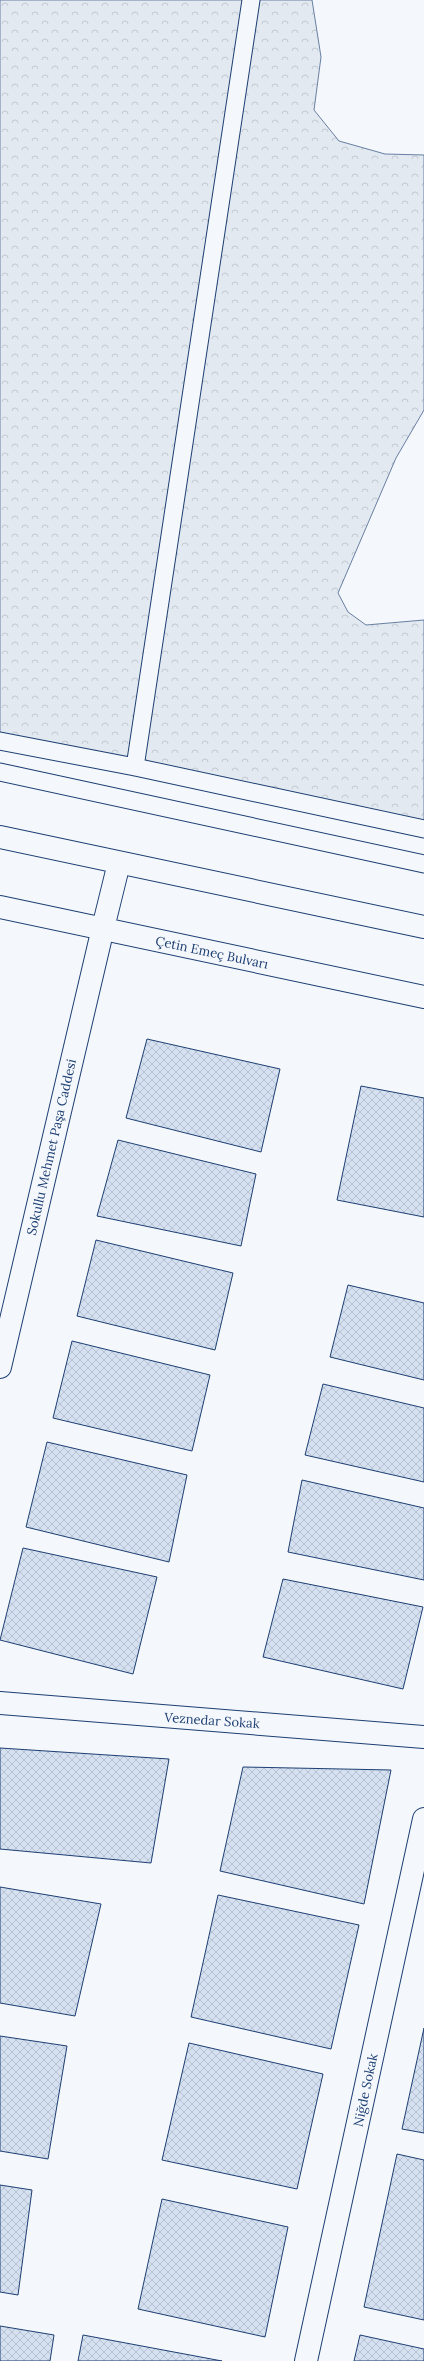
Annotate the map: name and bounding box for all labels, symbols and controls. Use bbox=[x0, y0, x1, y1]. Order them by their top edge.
street label: Çetin Emeç Bulvarı bbox=[154, 932, 270, 973]
street label: Sokullu Mehmet Paşa Caddesi bbox=[23, 1057, 80, 1237]
street label: Veznedar Sokak bbox=[163, 1709, 260, 1732]
street label: Niğde Sokak bbox=[349, 2052, 382, 2128]

